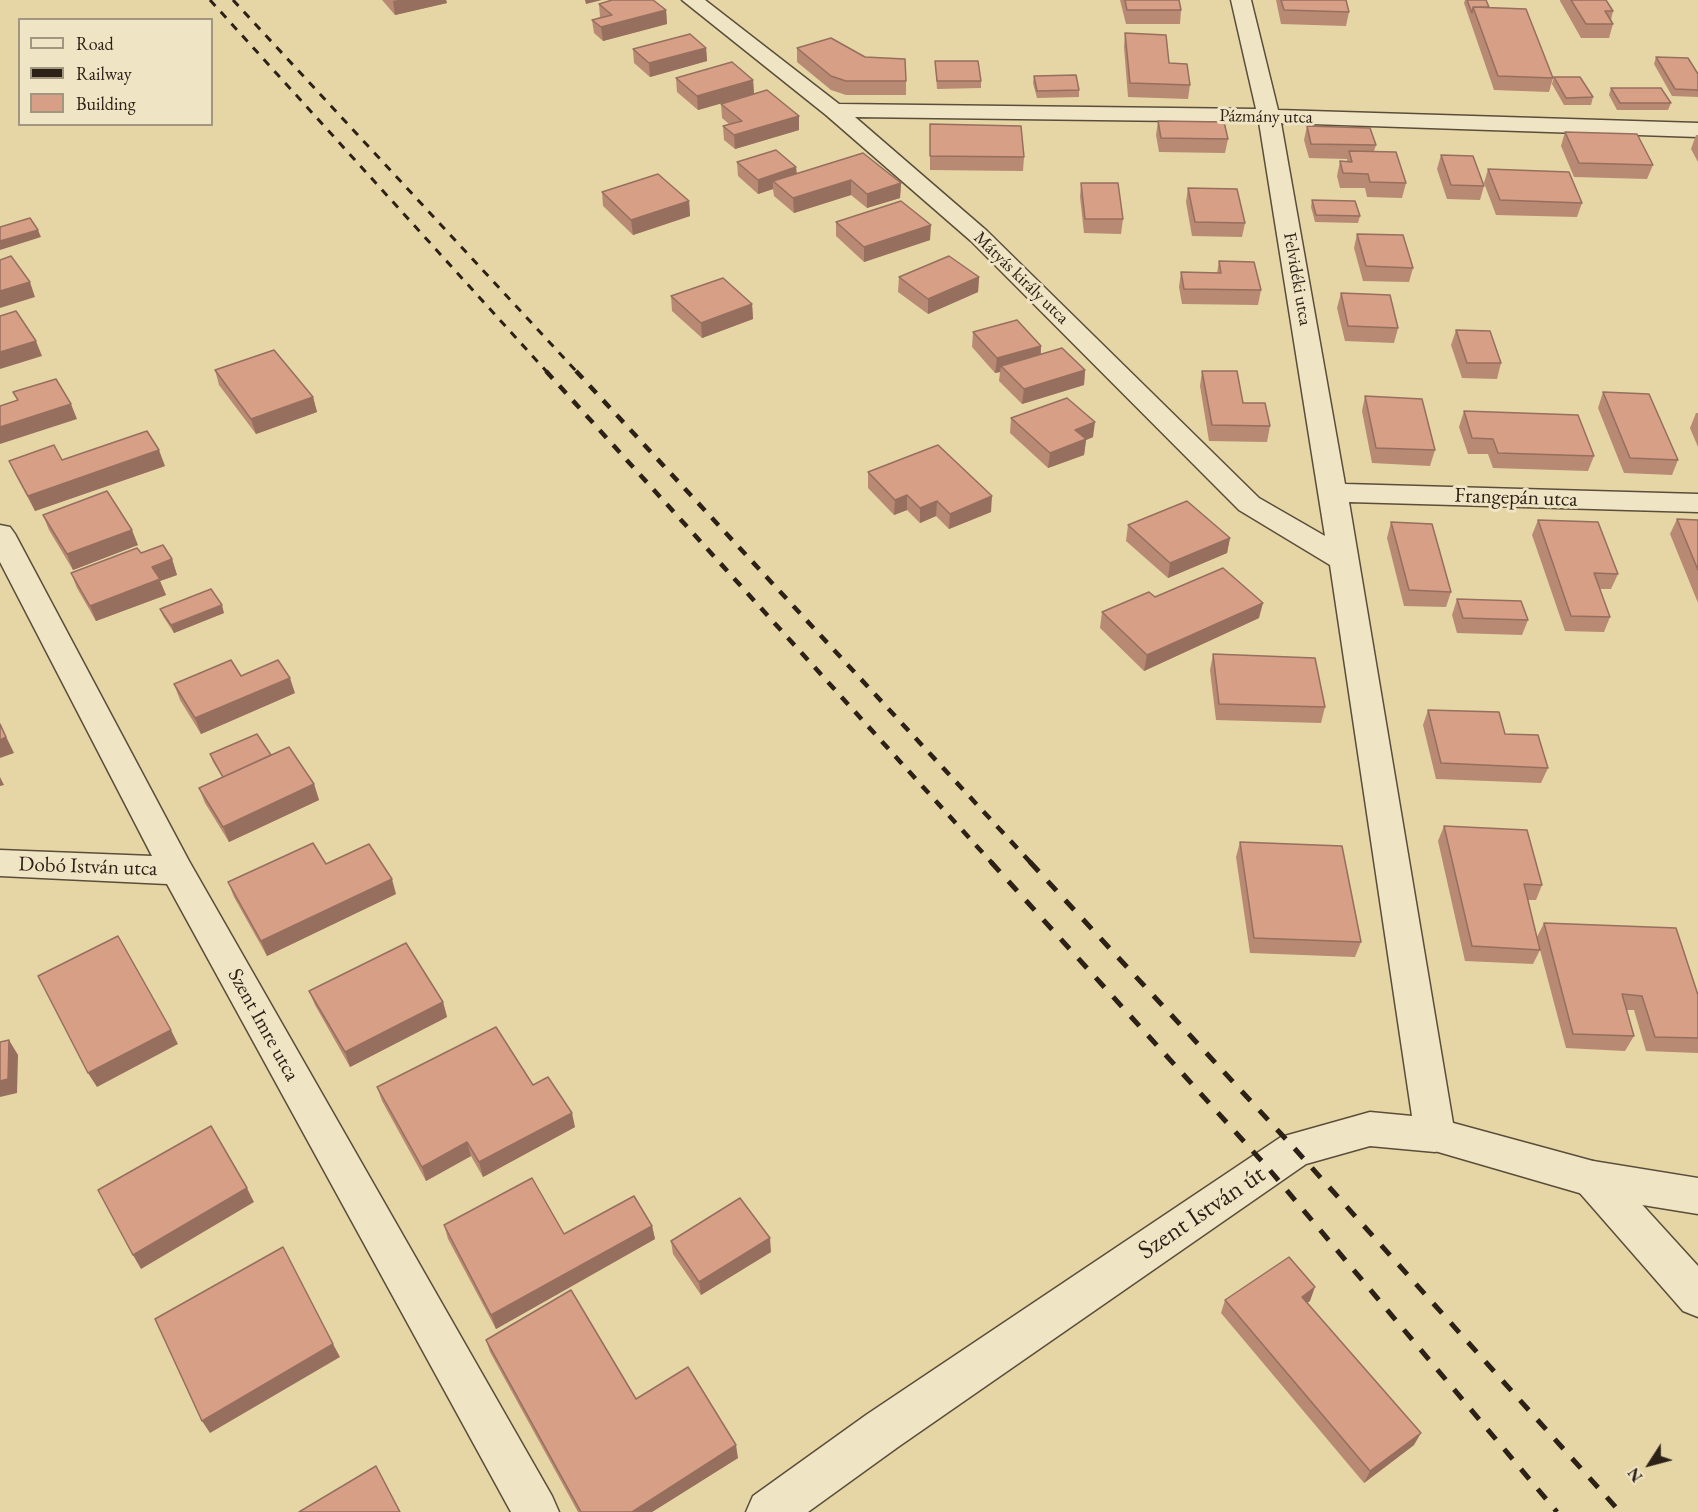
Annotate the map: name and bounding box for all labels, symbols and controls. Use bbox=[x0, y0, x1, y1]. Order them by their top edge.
legend bbox=[18, 18, 213, 126]
text: Road bbox=[76, 32, 114, 55]
text: Railway bbox=[76, 62, 132, 85]
text: Building bbox=[76, 92, 136, 115]
street label: Pázmány utca bbox=[1219, 105, 1313, 129]
street label: Mátyás király utca bbox=[969, 227, 1073, 329]
street label: Felvidéki utca bbox=[1278, 231, 1316, 327]
street label: Frangepán utca bbox=[1454, 483, 1578, 513]
street label: Dobó István utca bbox=[18, 852, 158, 882]
street label: Szent Imre utca bbox=[222, 964, 304, 1086]
street label: Szent István út bbox=[1132, 1159, 1272, 1267]
north arrow bbox=[1620, 1434, 1680, 1494]
text: N bbox=[1623, 1463, 1647, 1486]

